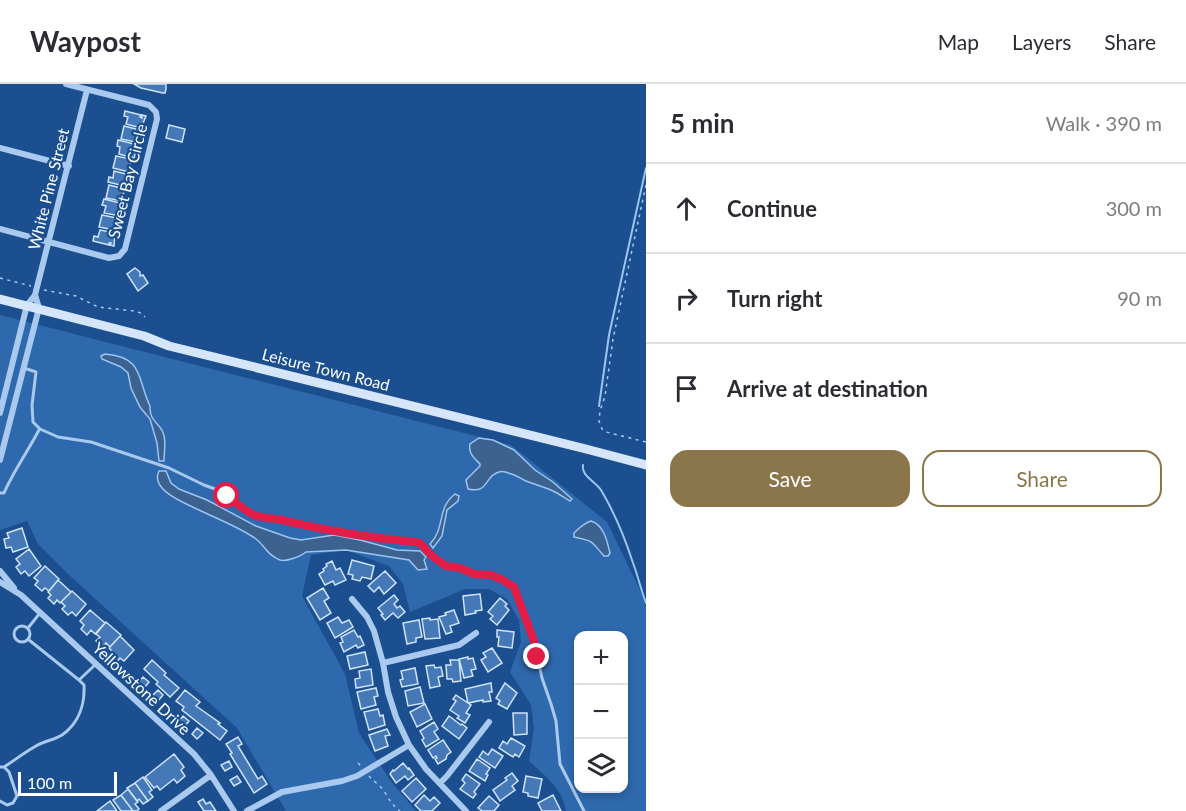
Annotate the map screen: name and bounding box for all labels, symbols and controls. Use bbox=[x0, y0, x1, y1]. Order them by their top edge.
text: Waypost bbox=[30, 24, 141, 58]
text: Map bbox=[938, 29, 979, 54]
text: Layers bbox=[1012, 29, 1071, 54]
text: Share bbox=[1104, 29, 1156, 54]
text: 5 min bbox=[670, 107, 734, 139]
text: Walk · 390 m bbox=[1046, 111, 1162, 135]
street label: Sweet Bay Circle bbox=[104, 122, 150, 240]
street label: White Pine Street bbox=[24, 126, 72, 252]
icon: ahead bbox=[670, 192, 703, 225]
text: Continue bbox=[727, 195, 817, 222]
text: 300 m bbox=[1106, 196, 1162, 220]
icon: right bbox=[670, 282, 703, 315]
text: Turn right bbox=[727, 285, 822, 312]
text: 90 m bbox=[1117, 286, 1162, 310]
street label: Leisure Town Road bbox=[260, 344, 392, 394]
icon: arrive bbox=[670, 372, 703, 405]
text: Arrive at destination bbox=[727, 375, 928, 402]
button: Save bbox=[670, 450, 910, 507]
button: Share bbox=[922, 450, 1162, 507]
route start bbox=[213, 482, 239, 508]
map controls bbox=[574, 631, 628, 793]
button: + bbox=[574, 631, 628, 685]
street label: Yellowstone Drive bbox=[89, 638, 195, 738]
route end bbox=[523, 643, 549, 669]
button: − bbox=[574, 685, 628, 739]
button: layers bbox=[574, 739, 628, 793]
scale bar bbox=[18, 769, 117, 796]
text: 100 m bbox=[27, 773, 72, 792]

